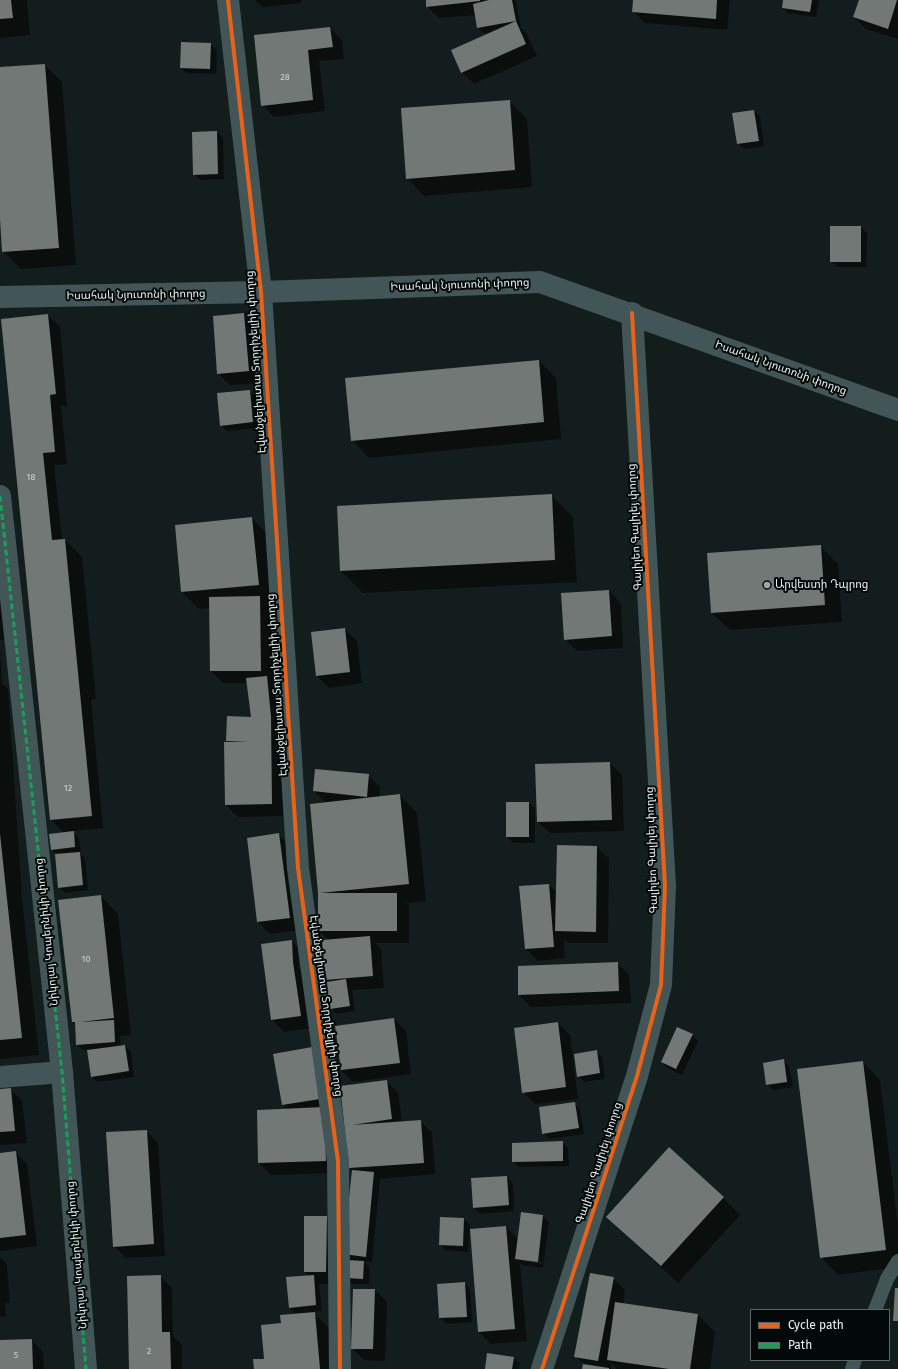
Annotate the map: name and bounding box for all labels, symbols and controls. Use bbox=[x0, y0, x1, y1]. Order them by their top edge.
house number: 28 bbox=[280, 72, 290, 82]
street label: Էվանջելիստա Տորրիչելլիի փողոց bbox=[243, 270, 269, 454]
street label: Իսահակ Նյուտոնի փողոց bbox=[390, 276, 530, 294]
street label: Իսահակ Նյուտոնի փողոց bbox=[66, 287, 206, 303]
street label: Իսահակ Նյուտոնի փողոց bbox=[713, 338, 849, 398]
street label: Գալիլեո Գալիլեյ փողոց bbox=[625, 463, 645, 591]
house number: 18 bbox=[27, 472, 35, 482]
place label: Արվեստի Դպրոց bbox=[775, 578, 868, 592]
marker: Արվեստի Դպրոց bbox=[762, 580, 772, 590]
street label: Էվանջելիստա Տորրիչելլիի փողոց bbox=[264, 593, 290, 777]
house number: 12 bbox=[64, 783, 72, 793]
street label: Գալիլեո Գալիլեյ փողոց bbox=[643, 786, 661, 914]
street label: Նիկոլայ Կոպերնիկի փողոց bbox=[33, 857, 61, 1007]
street label: Էվանջելիստա Տորրիչելլիի փողոց bbox=[307, 914, 345, 1098]
house number: 10 bbox=[82, 954, 90, 964]
street label: Գալիլեո Գալիլեյ փողոց bbox=[573, 1101, 625, 1225]
street label: Նիկոլայ Կոպերնիկի փողոց bbox=[64, 1180, 90, 1330]
legend bbox=[750, 1309, 890, 1361]
text: Cycle path bbox=[788, 1318, 844, 1332]
text: Path bbox=[788, 1338, 812, 1352]
house number: 2 bbox=[147, 1346, 151, 1356]
house number: 5 bbox=[14, 1350, 18, 1360]

